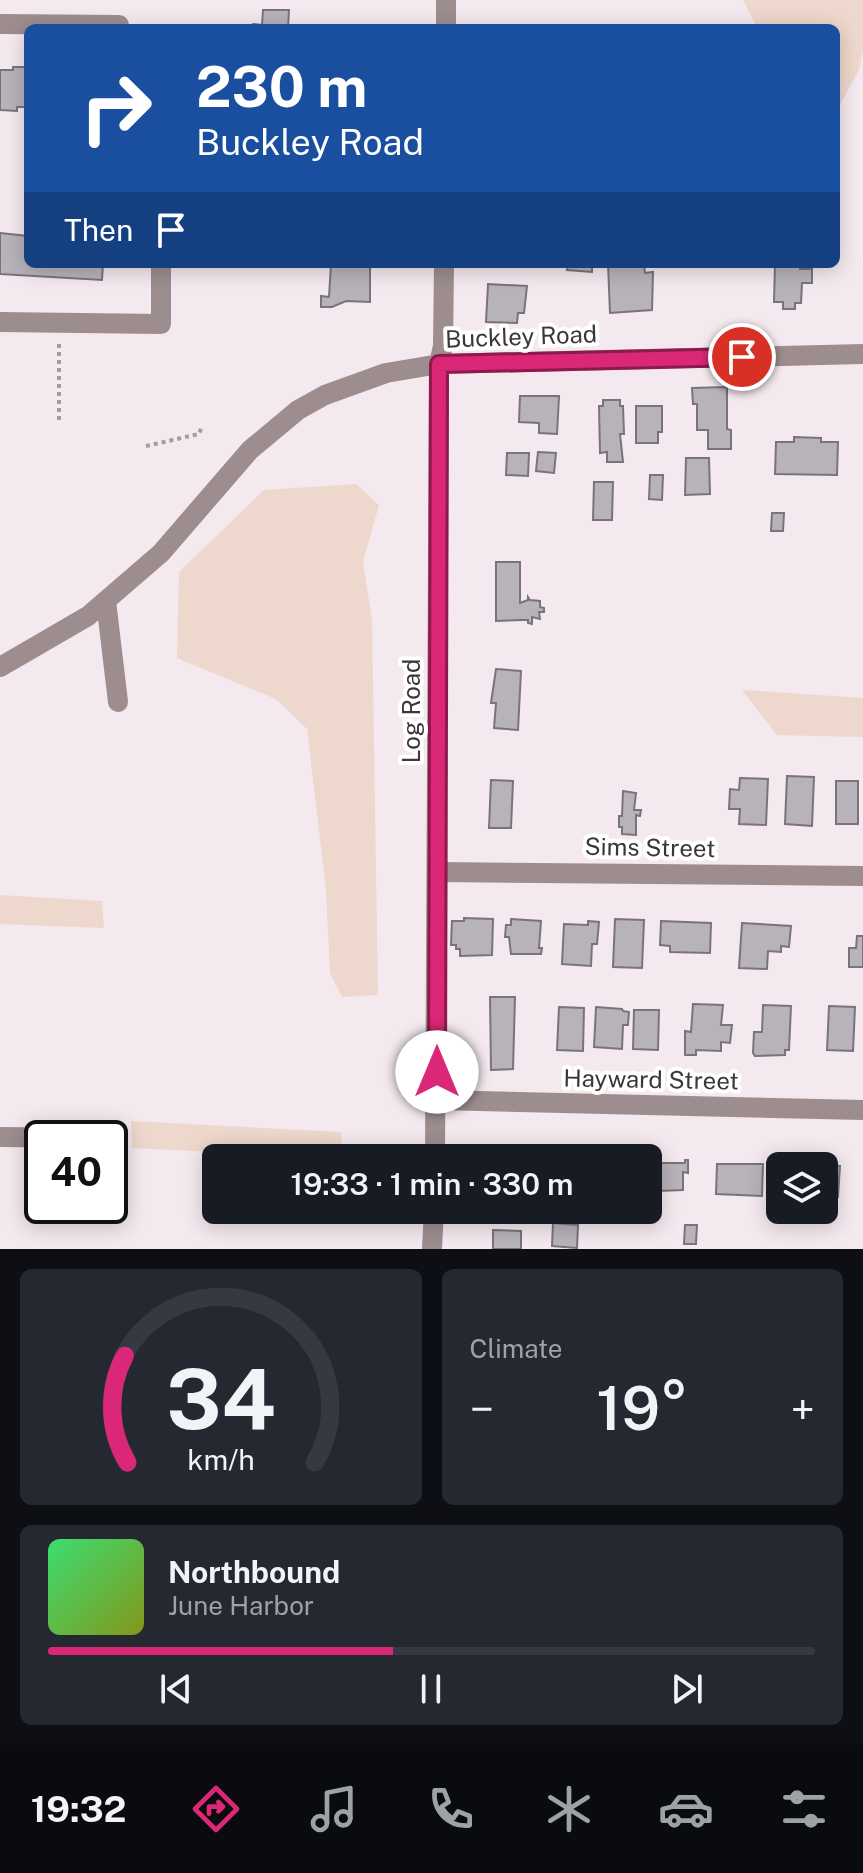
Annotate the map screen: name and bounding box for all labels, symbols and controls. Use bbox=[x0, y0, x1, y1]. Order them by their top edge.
text: 230 m bbox=[196, 54, 368, 120]
icon: right bbox=[64, 56, 168, 160]
text: Buckley Road bbox=[196, 121, 424, 163]
icon: arrive bbox=[149, 208, 193, 252]
text: Then bbox=[64, 212, 133, 248]
street label: Buckley Road bbox=[445, 319, 597, 353]
pin bbox=[708, 323, 776, 391]
icon: arrive bbox=[720, 335, 764, 379]
street label: Log Road bbox=[397, 659, 425, 763]
street label: Sims Street bbox=[584, 832, 716, 862]
position arrow bbox=[395, 1030, 479, 1114]
street label: Hayward Street bbox=[563, 1063, 739, 1095]
speed limit sign: 40 bbox=[24, 1120, 128, 1224]
map controls bbox=[766, 1152, 838, 1224]
button: layers bbox=[766, 1152, 838, 1224]
text: 19:33 · 1 min · 330 m bbox=[290, 1166, 574, 1202]
text: Climate bbox=[470, 1333, 563, 1364]
text: 34 bbox=[166, 1350, 276, 1448]
text: 19° bbox=[596, 1373, 688, 1444]
text: − bbox=[470, 1383, 494, 1435]
text: + bbox=[791, 1383, 815, 1435]
text: km/h bbox=[187, 1443, 254, 1476]
text: Northbound bbox=[168, 1554, 340, 1590]
text: June Harbor bbox=[168, 1590, 314, 1621]
icon: previous bbox=[154, 1667, 198, 1711]
icon: pause bbox=[409, 1667, 453, 1711]
icon: next bbox=[665, 1667, 709, 1711]
icon: directions bbox=[188, 1781, 244, 1837]
icon: music bbox=[306, 1781, 362, 1837]
icon: phone bbox=[423, 1781, 479, 1837]
icon: climate bbox=[541, 1781, 597, 1837]
icon: car bbox=[658, 1781, 714, 1837]
icon: filters bbox=[776, 1781, 832, 1837]
text: 19:32 bbox=[31, 1788, 126, 1830]

